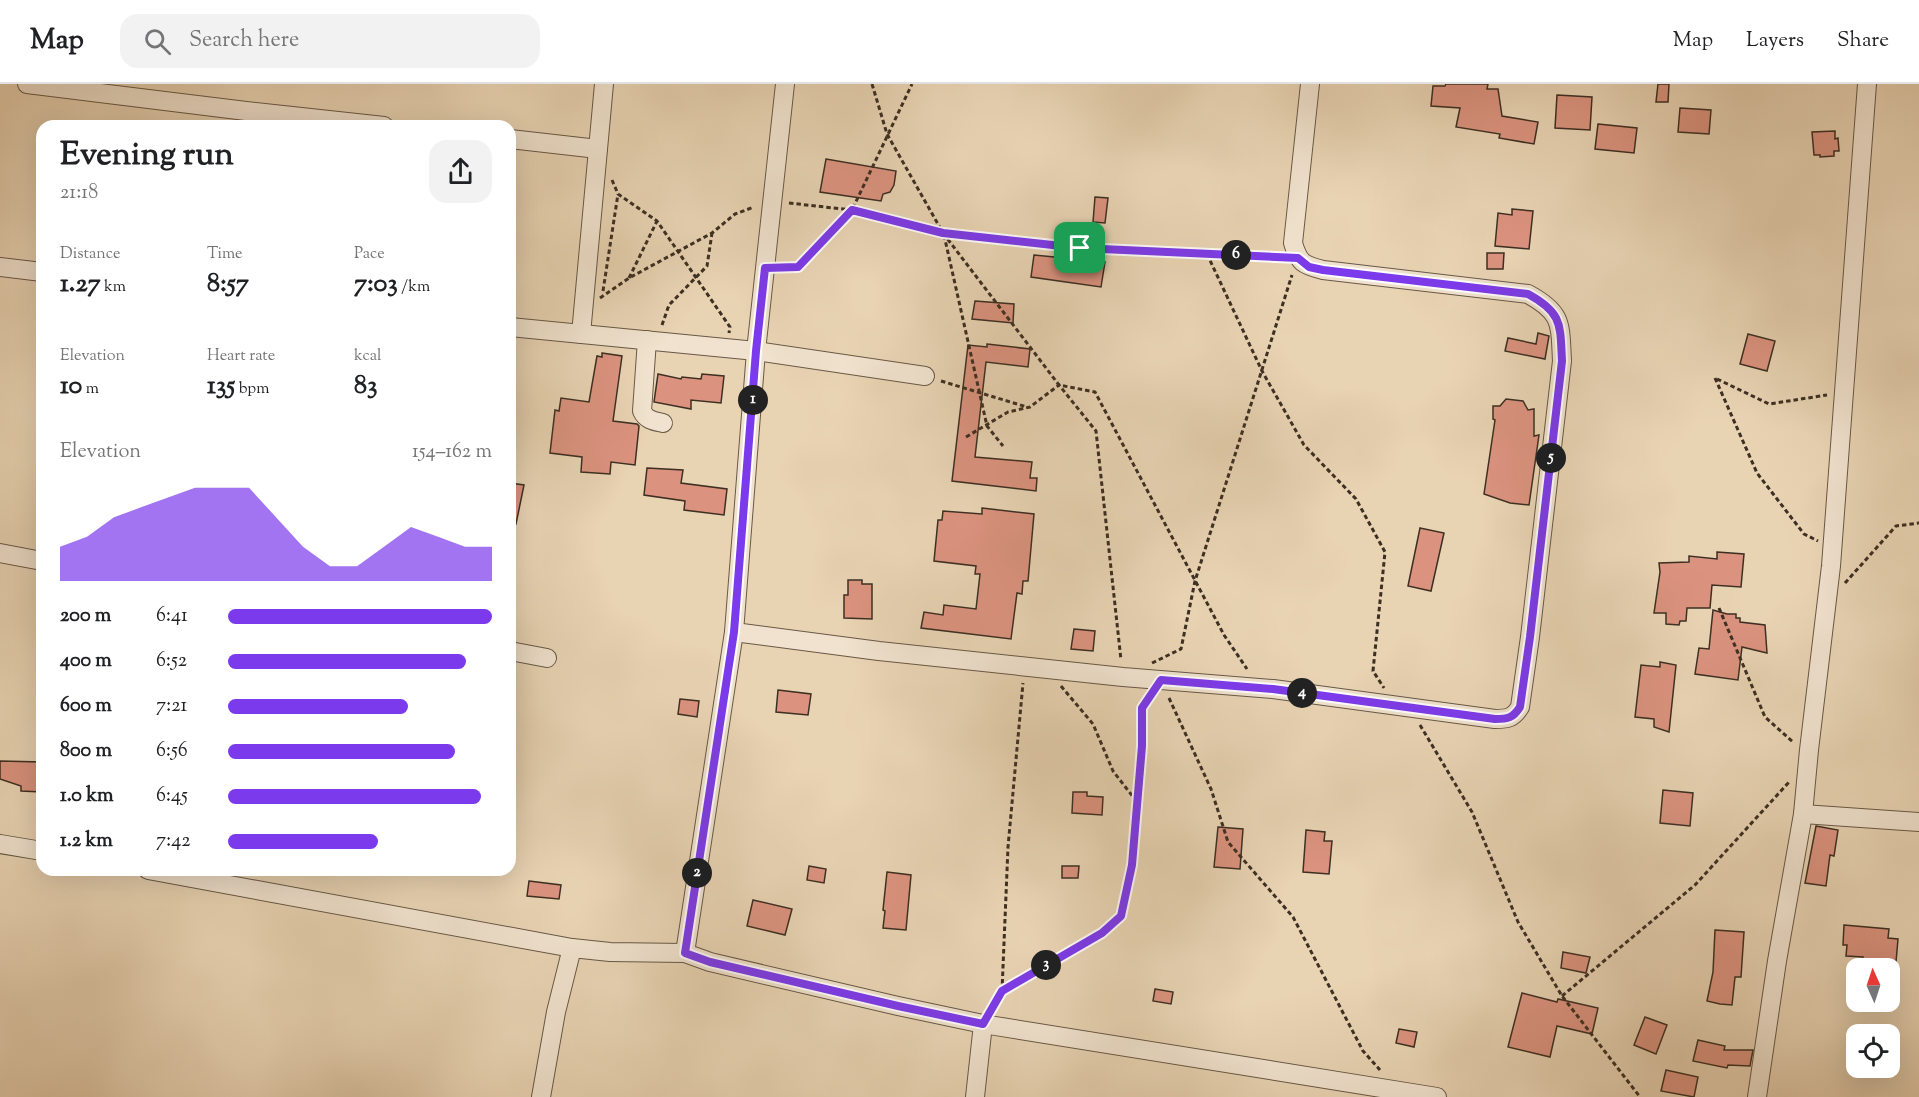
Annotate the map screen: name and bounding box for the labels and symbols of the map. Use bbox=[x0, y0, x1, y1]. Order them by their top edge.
pin bbox=[1054, 222, 1105, 273]
pin: 6 bbox=[1221, 240, 1251, 270]
pin: 1 bbox=[738, 385, 768, 415]
pin: 5 bbox=[1536, 443, 1566, 473]
pin: 4 bbox=[1287, 678, 1317, 708]
pin: 2 bbox=[682, 858, 712, 888]
pin: 3 bbox=[1031, 950, 1061, 980]
north arrow bbox=[1846, 958, 1900, 1012]

